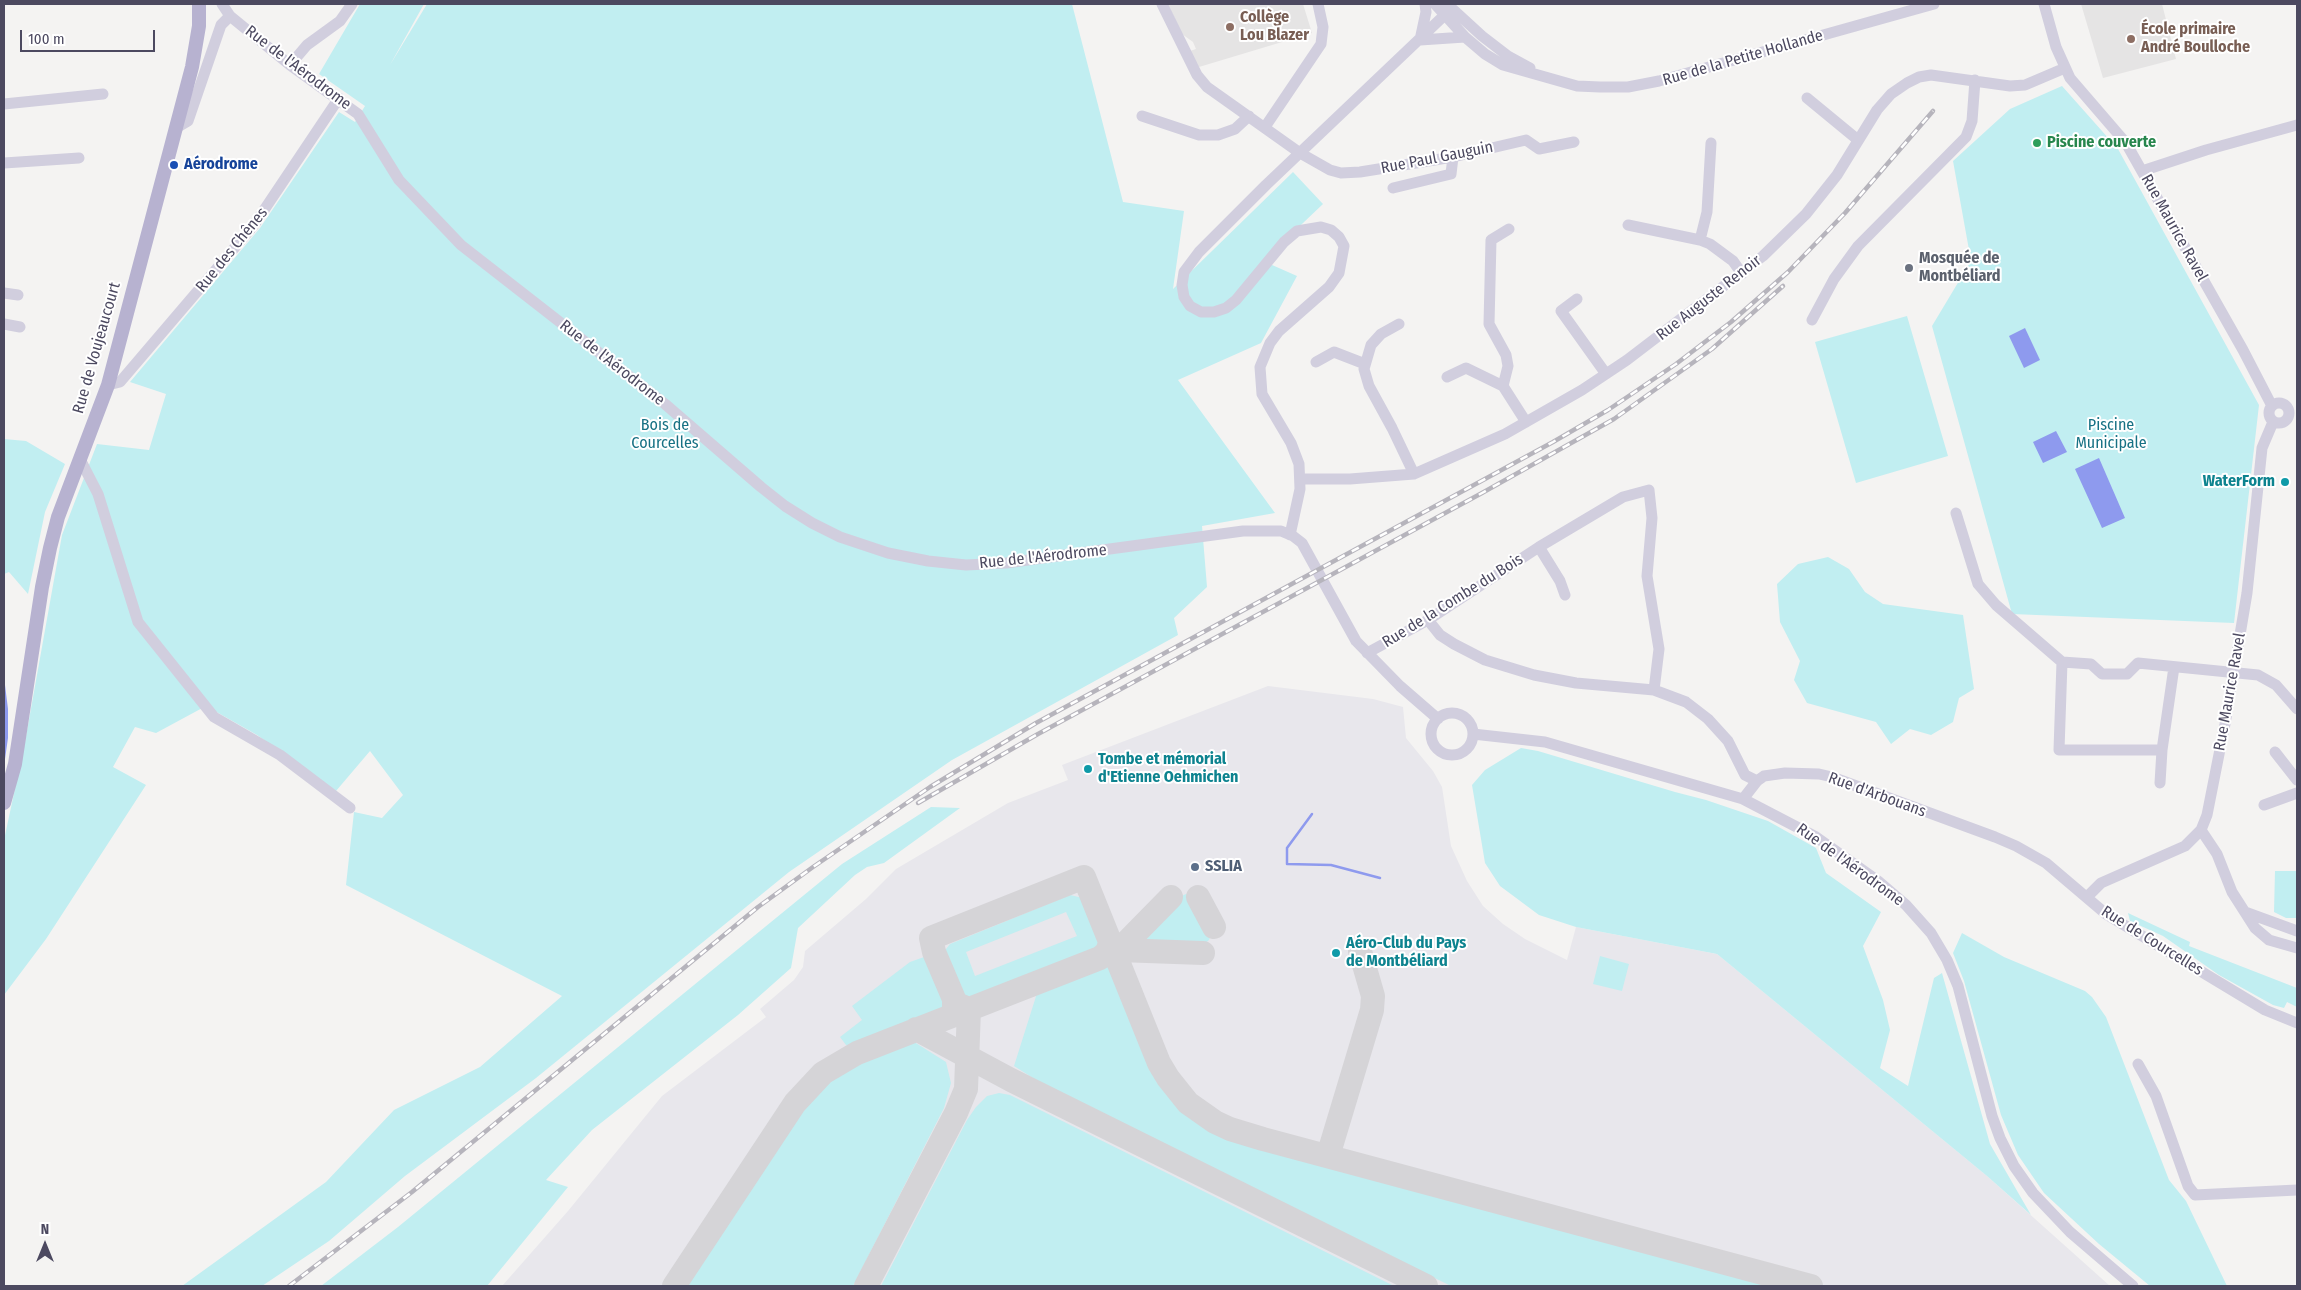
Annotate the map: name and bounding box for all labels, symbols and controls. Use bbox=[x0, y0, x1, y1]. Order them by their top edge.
place label: Collège Lou Blazer bbox=[1240, 8, 1309, 46]
scale bar bbox=[22, 20, 158, 52]
place label: École primaire André Boulloche bbox=[2141, 20, 2250, 58]
marker: Collège Lou Blazer bbox=[1224, 21, 1236, 33]
street label: Rue de l'Aérodrome bbox=[241, 22, 355, 114]
street label: Rue de la Petite Hollande bbox=[1661, 26, 1825, 90]
text: 100 m bbox=[28, 30, 65, 48]
marker: École primaire André Boulloche bbox=[2125, 33, 2137, 45]
place label: Piscine couverte bbox=[2047, 133, 2156, 153]
marker: Piscine couverte bbox=[2031, 137, 2043, 149]
street label: Rue Paul Gauguin bbox=[1379, 138, 1495, 178]
place label: Aérodrome bbox=[184, 155, 258, 175]
marker: Aérodrome bbox=[168, 159, 180, 171]
street label: Rue Maurice Ravel bbox=[2137, 171, 2211, 285]
street label: Rue des Chênes bbox=[192, 204, 272, 296]
place label: Mosquée de Montbéliard bbox=[1919, 249, 2000, 287]
street label: Rue Auguste Renoir bbox=[1653, 251, 1765, 345]
marker: Mosquée de Montbéliard bbox=[1903, 262, 1915, 274]
street label: Rue de Voujeaucourt bbox=[69, 280, 125, 416]
street label: Rue de l'Aérodrome bbox=[556, 316, 668, 410]
park label: Bois de Courcelles bbox=[631, 416, 699, 454]
park label: Piscine Municipale bbox=[2075, 416, 2147, 454]
place label: WaterForm bbox=[2203, 472, 2275, 492]
marker: WaterForm bbox=[2279, 476, 2291, 488]
street label: Rue de l'Aérodrome bbox=[978, 541, 1108, 573]
street label: Rue de la Combe du Bois bbox=[1379, 550, 1527, 652]
street label: Rue Maurice Ravel bbox=[2210, 631, 2250, 753]
place label: Tombe et mémorial d'Etienne Oehmichen bbox=[1098, 750, 1238, 788]
marker: Tombe et mémorial d'Etienne Oehmichen bbox=[1082, 763, 1094, 775]
street label: Rue d'Arbouans bbox=[1826, 768, 1928, 822]
street label: Rue de l'Aérodrome bbox=[1793, 820, 1907, 910]
place label: SSLIA bbox=[1205, 857, 1242, 877]
marker: SSLIA bbox=[1189, 861, 1201, 873]
street label: Rue de Courcelles bbox=[2098, 902, 2206, 980]
place label: Aéro-Club du Pays de Montbéliard bbox=[1346, 934, 1466, 972]
marker: Aéro-Club du Pays de Montbéliard bbox=[1330, 947, 1342, 959]
north arrow bbox=[20, 1220, 70, 1270]
text: N bbox=[41, 1221, 49, 1238]

